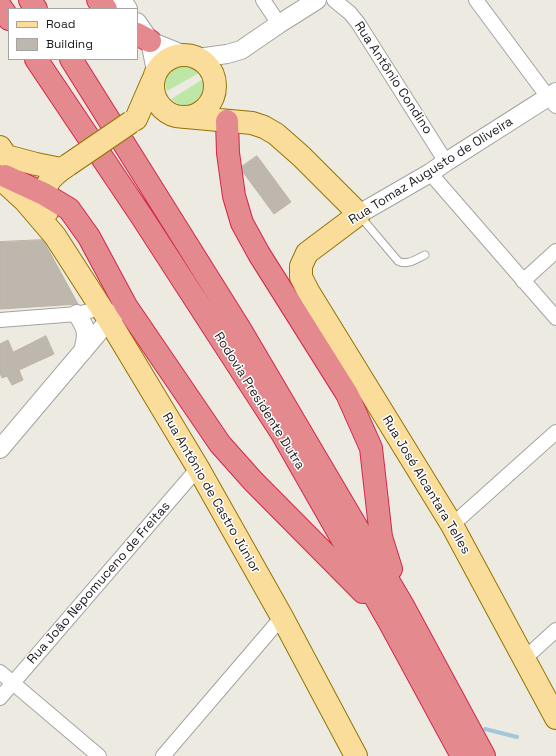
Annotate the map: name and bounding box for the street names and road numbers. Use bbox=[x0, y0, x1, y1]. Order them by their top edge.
street label: Rua Antônio Condino bbox=[351, 19, 435, 137]
street label: Rua Tomaz Augusto de Oliveira bbox=[346, 114, 516, 228]
street label: Rodovia Presidente Dutra bbox=[210, 329, 308, 473]
street label: Rua Antônio de Castro Júnior bbox=[159, 410, 263, 576]
street label: Rua José Alcantara Telles bbox=[378, 413, 474, 557]
street label: Rua João Nepomuceno de Freitas bbox=[24, 499, 174, 667]

